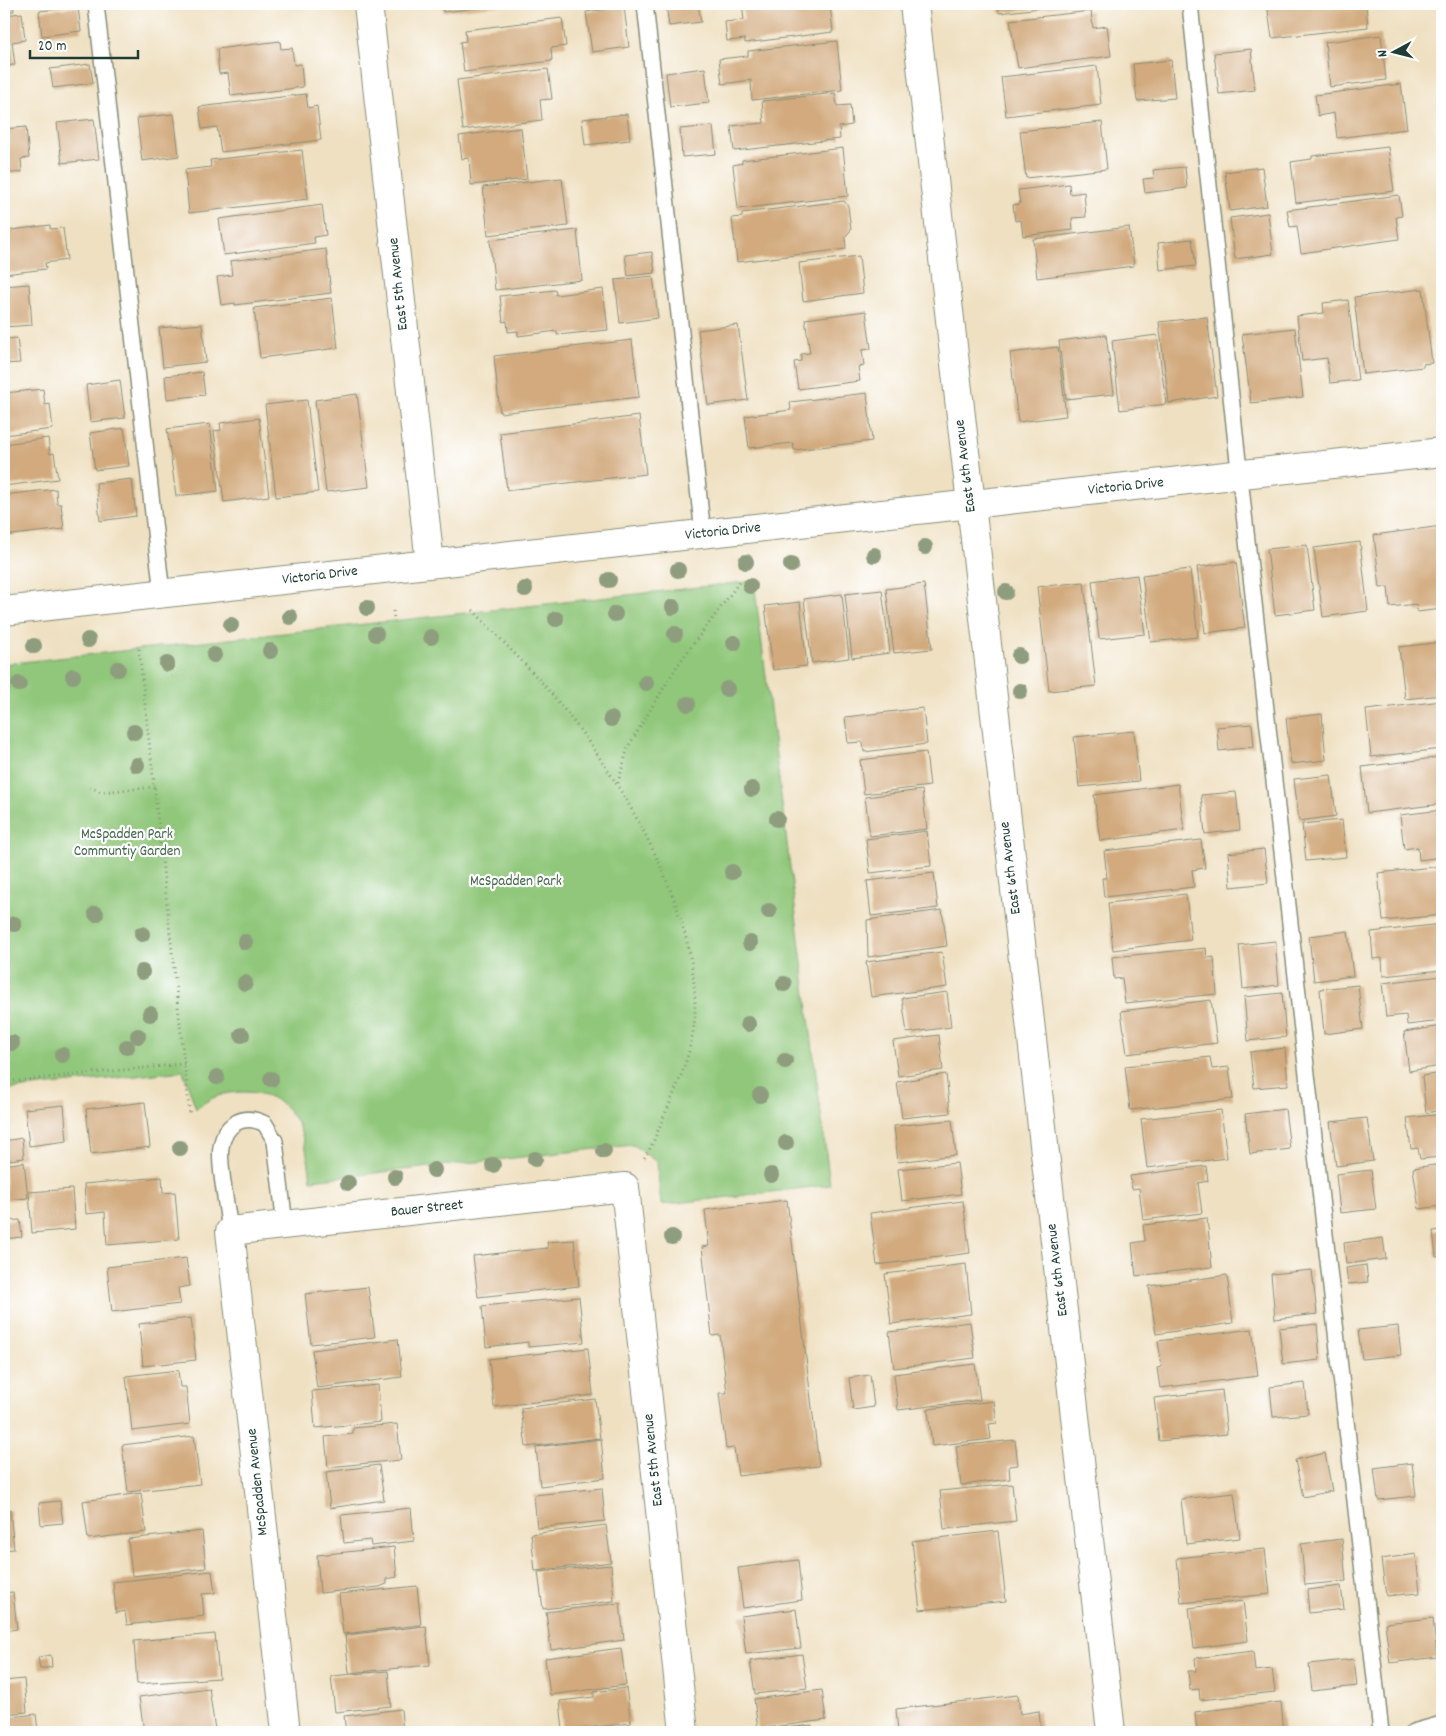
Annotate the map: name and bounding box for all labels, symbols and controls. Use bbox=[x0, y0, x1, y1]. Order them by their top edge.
scale bar bbox=[30, 28, 138, 60]
north arrow bbox=[1368, 28, 1418, 78]
text: 20 m bbox=[38, 36, 66, 58]
text: N bbox=[1373, 49, 1393, 58]
street label: East 5th Avenue bbox=[383, 236, 415, 331]
street label: East 6th Avenue bbox=[949, 418, 983, 514]
street label: Victoria Drive bbox=[1087, 472, 1165, 502]
street label: Victoria Drive bbox=[684, 517, 762, 547]
street label: Victoria Drive bbox=[281, 560, 359, 592]
street label: East 6th Avenue bbox=[994, 820, 1028, 916]
park label: McSpadden Park Communtiy Garden bbox=[74, 824, 180, 863]
park label: McSpadden Park bbox=[470, 871, 562, 893]
street label: Bauer Street bbox=[390, 1194, 465, 1224]
street label: East 6th Avenue bbox=[1041, 1222, 1075, 1318]
street label: East 5th Avenue bbox=[638, 1412, 670, 1507]
street label: McSpadden Avenue bbox=[241, 1427, 275, 1537]

